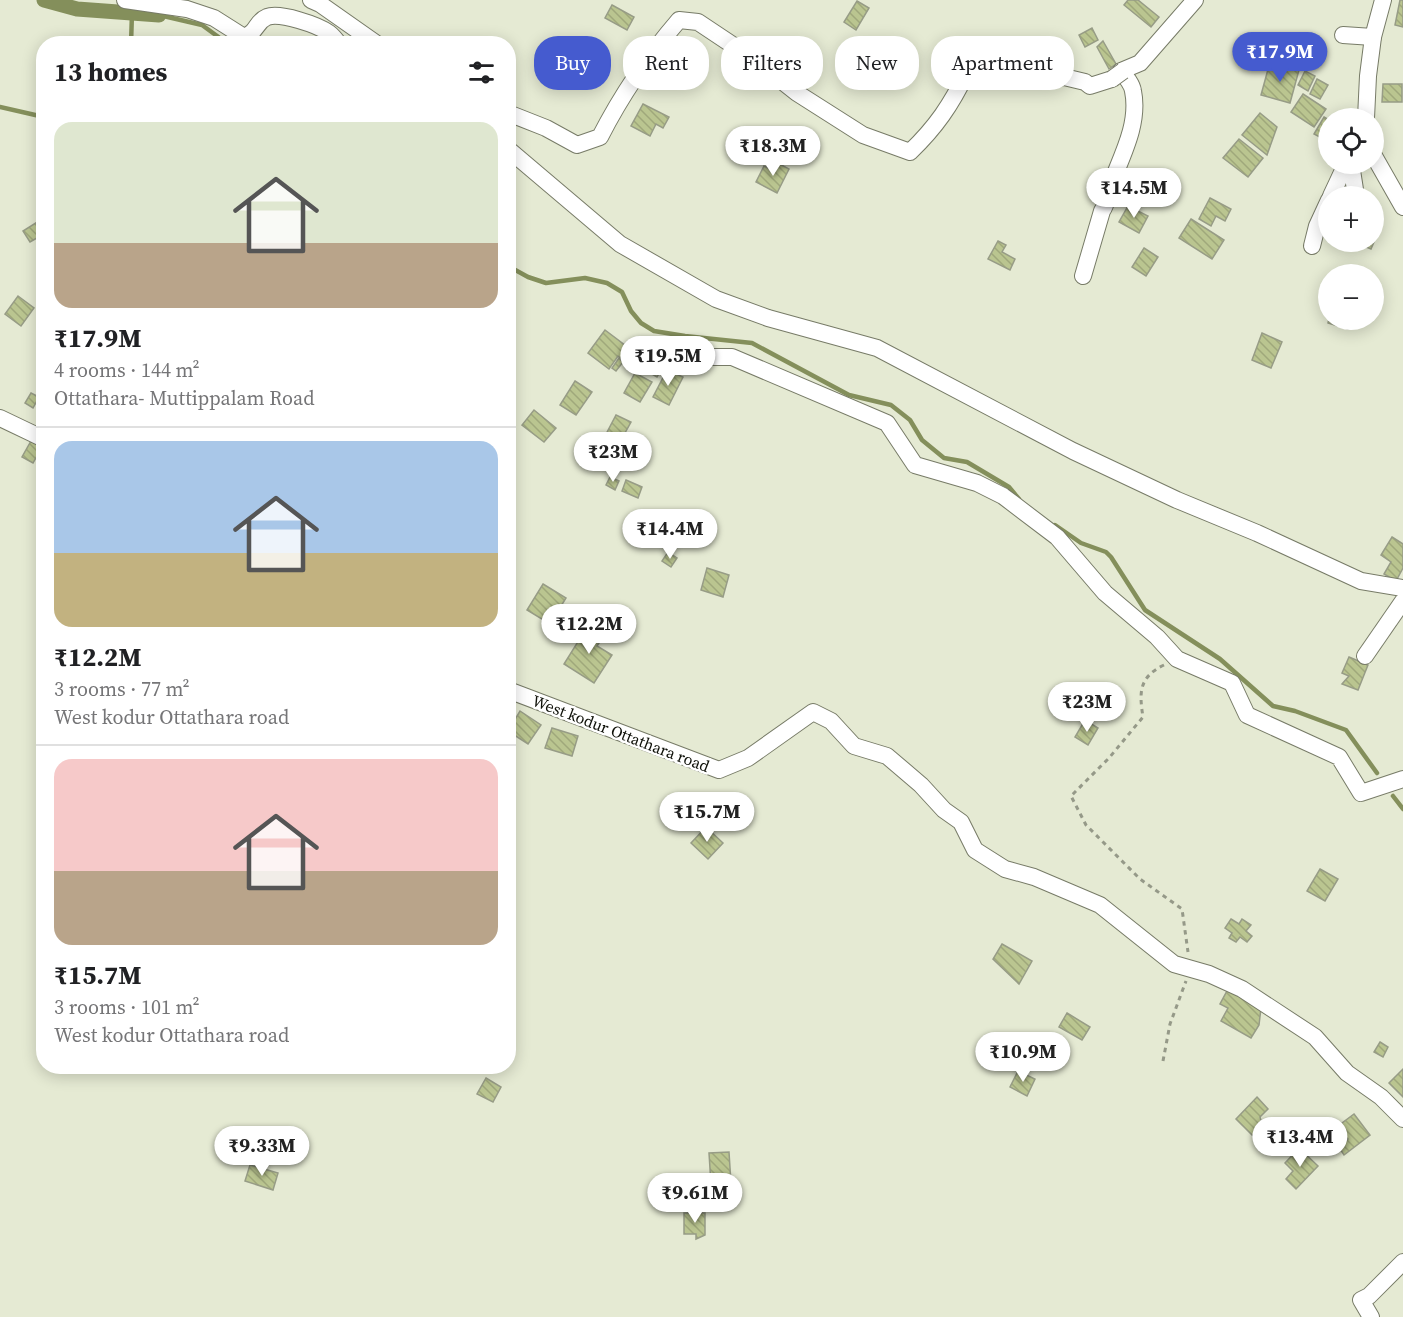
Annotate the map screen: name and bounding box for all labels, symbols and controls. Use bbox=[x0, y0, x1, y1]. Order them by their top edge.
pin: ₹17.9M bbox=[1231, 32, 1329, 83]
chip: Buy bbox=[534, 36, 611, 90]
chip: Rent bbox=[623, 36, 709, 90]
chip: Filters bbox=[721, 36, 823, 90]
chip: New bbox=[835, 36, 919, 90]
chip: Apartment bbox=[931, 36, 1074, 90]
text: ₹17.9M bbox=[1246, 37, 1314, 65]
text: 13 homes bbox=[54, 54, 167, 90]
icon: filters bbox=[465, 56, 498, 89]
map controls bbox=[1318, 108, 1384, 330]
button: locate bbox=[1318, 108, 1384, 174]
pin: ₹18.3M bbox=[724, 126, 822, 177]
text: ₹18.3M bbox=[739, 131, 807, 159]
icon: home bbox=[222, 161, 330, 269]
pin: ₹14.5M bbox=[1085, 168, 1183, 219]
text: ₹14.5M bbox=[1100, 173, 1168, 201]
button: + bbox=[1318, 186, 1384, 252]
button: − bbox=[1318, 264, 1384, 330]
text: ₹17.9M bbox=[54, 320, 141, 356]
pin: ₹19.5M bbox=[619, 336, 717, 387]
text: ₹19.5M bbox=[634, 341, 702, 369]
text: 4 rooms · 144 m² bbox=[54, 356, 200, 384]
text: Ottathara- Muttippalam Road bbox=[54, 384, 315, 412]
pin: ₹23M bbox=[577, 432, 649, 483]
text: ₹23M bbox=[588, 437, 638, 465]
icon: home bbox=[222, 480, 330, 588]
pin: ₹14.4M bbox=[621, 509, 719, 560]
text: ₹14.4M bbox=[636, 514, 704, 542]
pin: ₹12.2M bbox=[540, 604, 638, 655]
text: ₹12.2M bbox=[555, 609, 623, 637]
text: ₹12.2M bbox=[54, 639, 141, 675]
text: 3 rooms · 77 m² bbox=[54, 675, 190, 703]
pin: ₹23M bbox=[1051, 682, 1123, 733]
text: ₹23M bbox=[1062, 687, 1112, 715]
street label: West kodur Ottathara road bbox=[529, 689, 713, 777]
text: West kodur Ottathara road bbox=[54, 703, 289, 731]
pin: ₹15.7M bbox=[658, 792, 756, 843]
text: ₹15.7M bbox=[673, 797, 741, 825]
icon: home bbox=[222, 798, 330, 906]
text: ₹15.7M bbox=[54, 957, 141, 993]
text: 3 rooms · 101 m² bbox=[54, 993, 200, 1021]
text: West kodur Ottathara road bbox=[54, 1021, 289, 1049]
pin: ₹10.9M bbox=[974, 1032, 1072, 1083]
text: ₹10.9M bbox=[989, 1037, 1057, 1065]
pin: ₹13.4M bbox=[1251, 1117, 1349, 1168]
text: ₹13.4M bbox=[1266, 1122, 1334, 1150]
pin: ₹9.33M bbox=[213, 1126, 311, 1177]
text: ₹9.33M bbox=[228, 1131, 296, 1159]
pin: ₹9.61M bbox=[646, 1173, 744, 1224]
text: ₹9.61M bbox=[661, 1178, 729, 1206]

